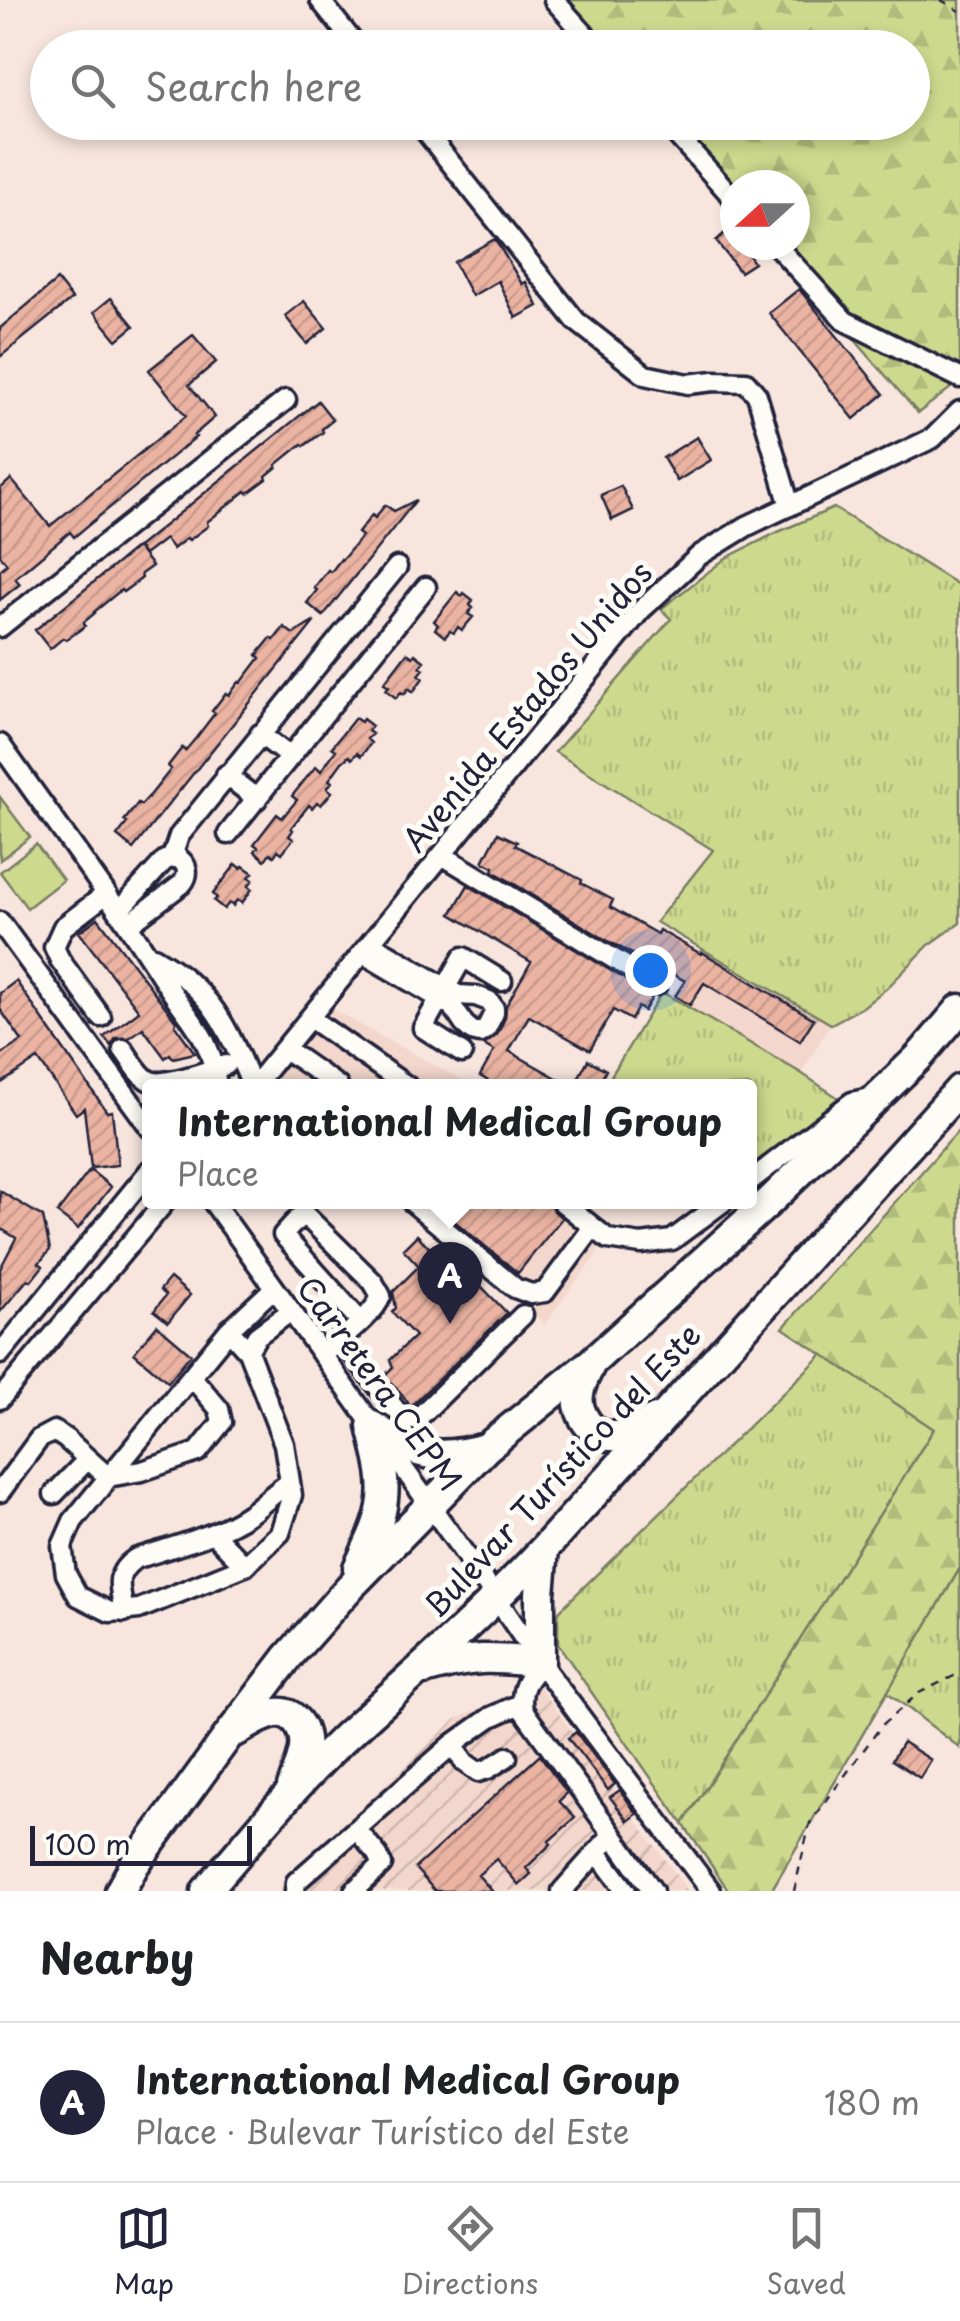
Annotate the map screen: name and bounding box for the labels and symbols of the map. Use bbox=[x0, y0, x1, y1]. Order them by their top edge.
north arrow bbox=[720, 170, 810, 260]
street label: Avenida Estados Unidos bbox=[390, 550, 663, 862]
your location bbox=[625, 945, 676, 996]
pin: A bbox=[418, 1242, 482, 1324]
street label: Carretera CEPM bbox=[286, 1266, 475, 1500]
street label: Bulevar Turístico del Este bbox=[412, 1312, 711, 1628]
scale bar bbox=[30, 1821, 252, 1866]

